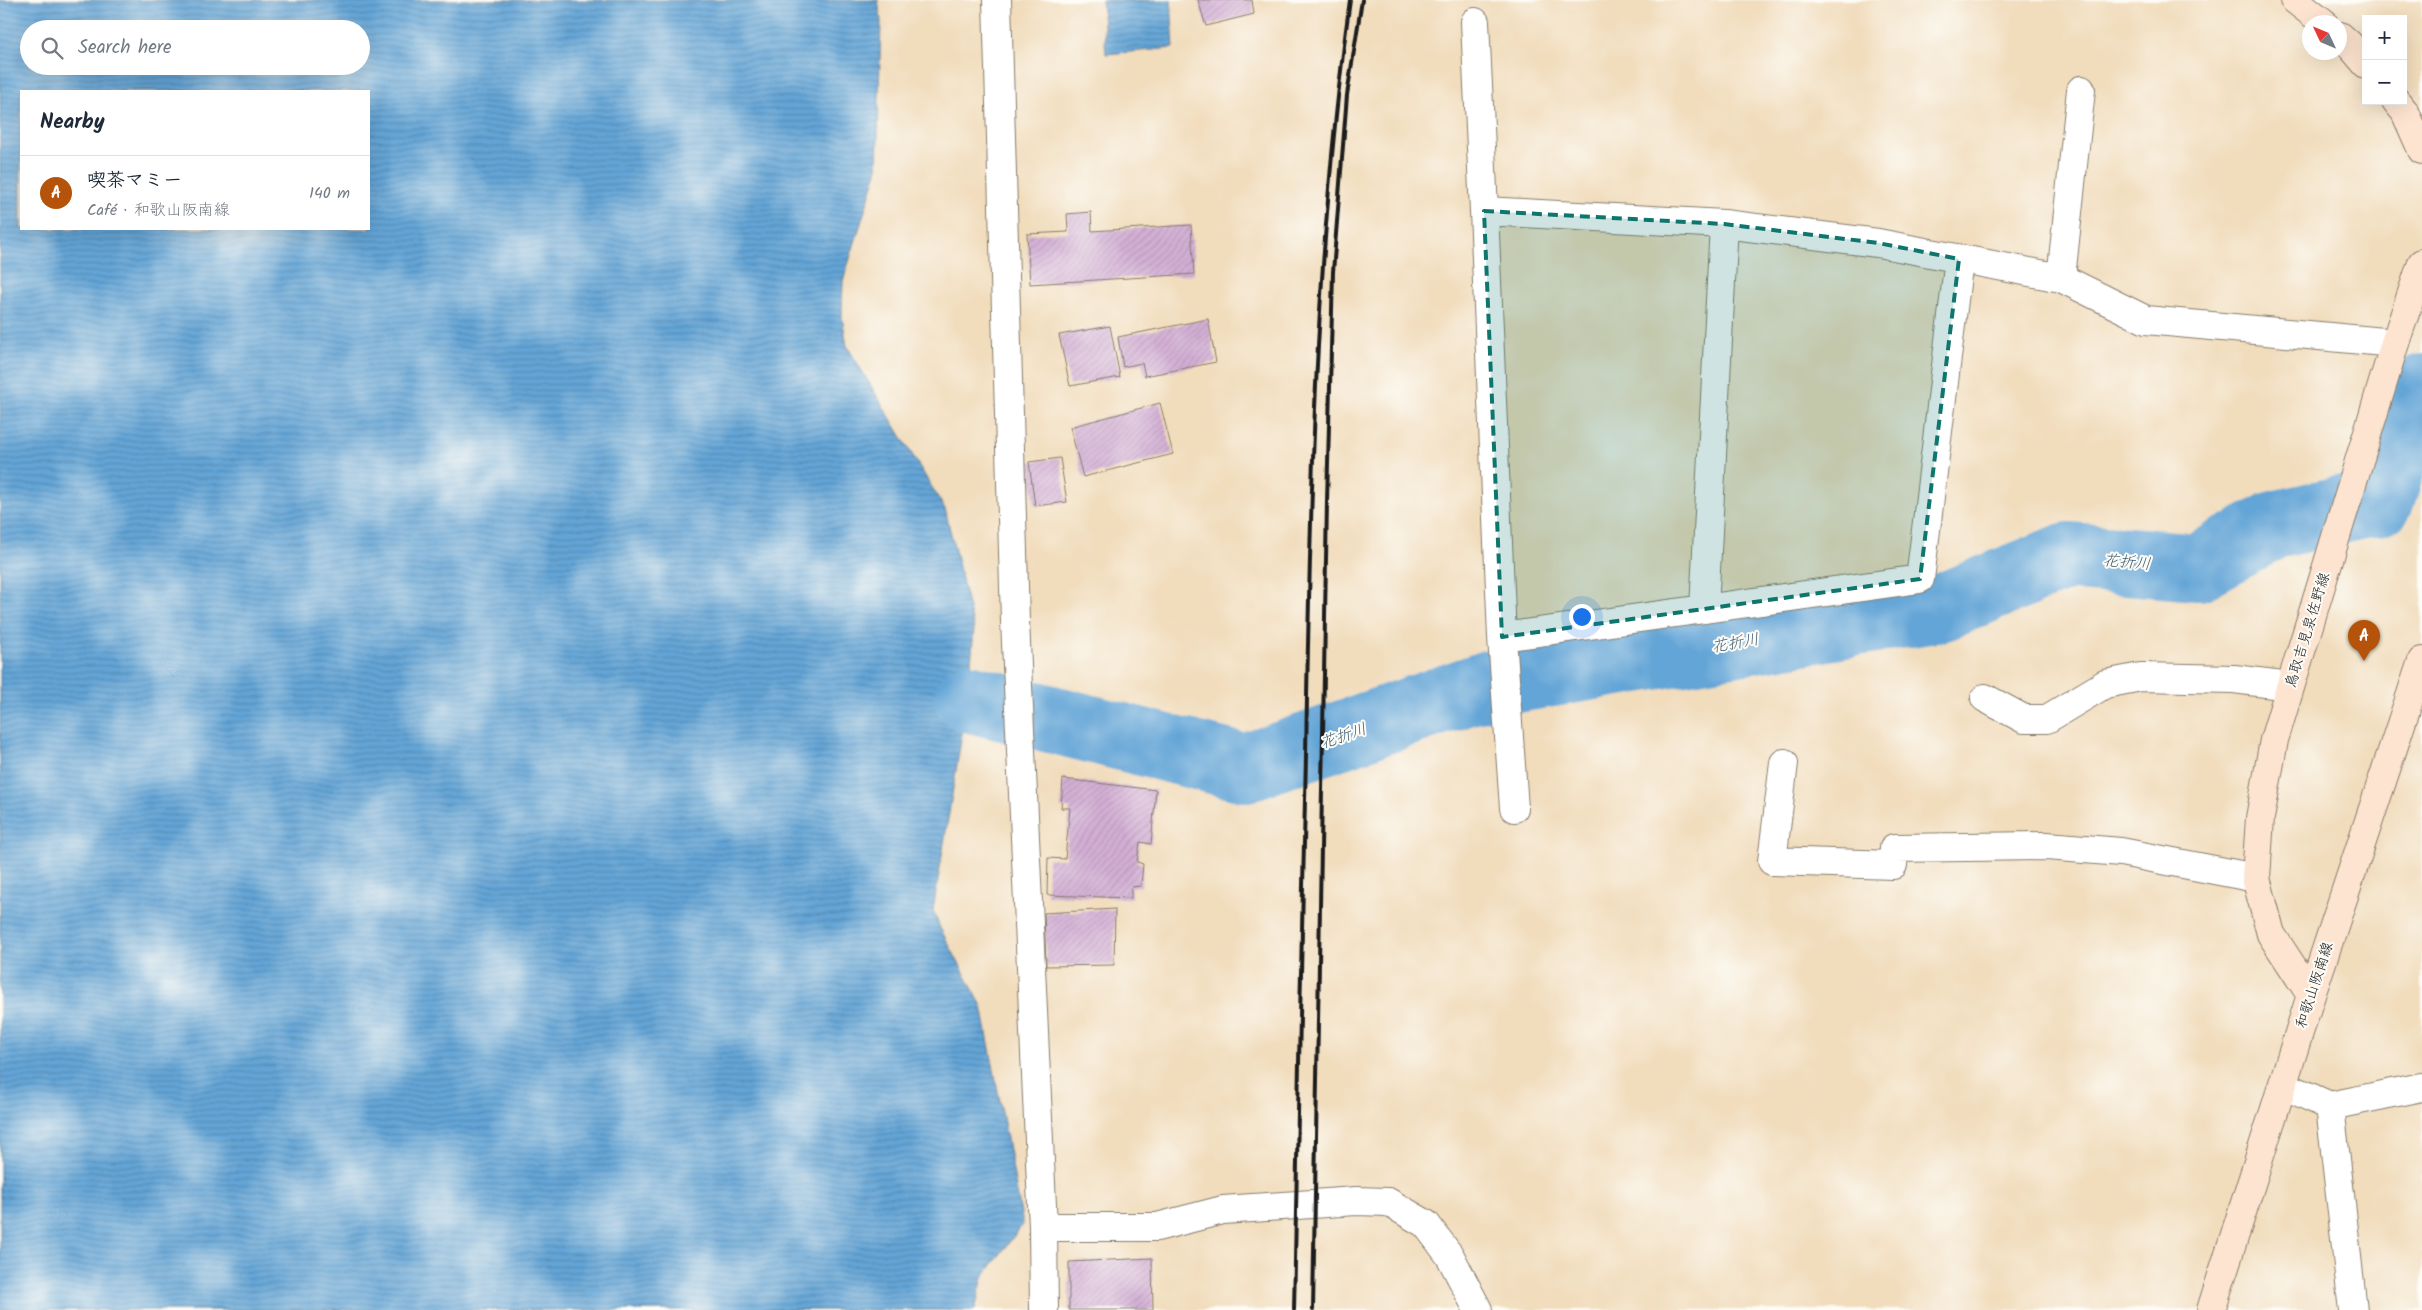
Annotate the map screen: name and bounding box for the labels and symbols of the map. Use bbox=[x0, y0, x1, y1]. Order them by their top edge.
north arrow bbox=[2302, 15, 2347, 60]
water label: 花折川 bbox=[2102, 548, 2152, 577]
street label: 鳥取吉見泉佐野線 bbox=[2279, 569, 2337, 691]
your location bbox=[1569, 604, 1595, 630]
pin: A bbox=[2348, 620, 2380, 661]
water label: 花折川 bbox=[1709, 627, 1761, 660]
water label: 花折川 bbox=[1317, 717, 1370, 756]
street label: 和歌山阪南線 bbox=[2290, 939, 2340, 1032]

